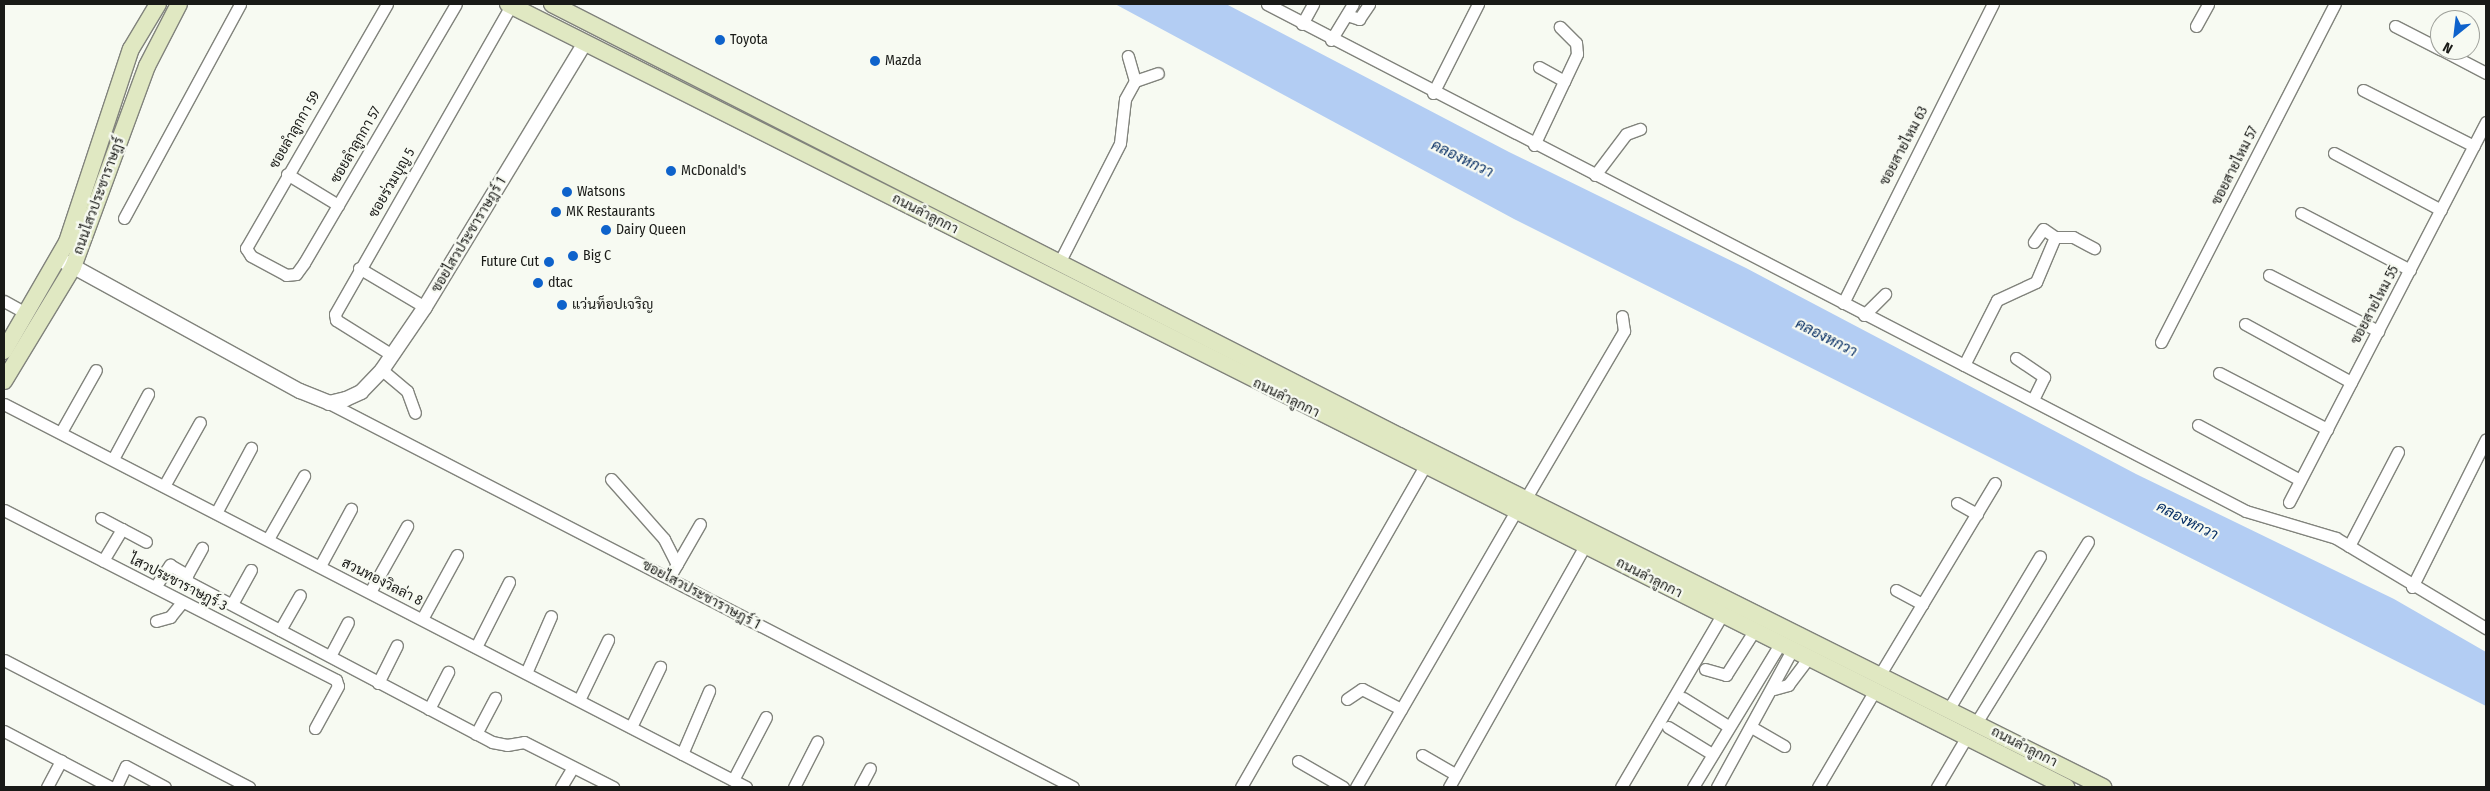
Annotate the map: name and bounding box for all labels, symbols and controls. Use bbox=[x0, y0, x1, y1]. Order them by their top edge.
north arrow bbox=[2430, 10, 2480, 60]
place label: Toyota bbox=[730, 32, 768, 48]
marker: Toyota bbox=[714, 34, 726, 46]
text: N bbox=[2440, 38, 2456, 57]
place label: Mazda bbox=[885, 53, 922, 69]
marker: Mazda bbox=[869, 55, 881, 67]
street label: ซอยลำลูกกา 59 bbox=[266, 88, 324, 172]
street label: ซอยลำลูกกา 57 bbox=[327, 104, 385, 186]
street label: ซอยสายไหม 63 bbox=[1876, 104, 1932, 188]
street label: ซอยสายไหม 57 bbox=[2208, 124, 2262, 208]
street label: ถนนไสวประชาราษฎร์ bbox=[70, 135, 128, 257]
water label: คลองหกวา bbox=[1428, 136, 1496, 182]
street label: ซอยร่วมบุญ 5 bbox=[365, 145, 419, 221]
place label: McDonald's bbox=[681, 163, 746, 179]
marker: McDonald's bbox=[665, 165, 677, 177]
street label: ซอยไสวประชาราษฎร์ 1 bbox=[428, 174, 510, 296]
place label: Watsons bbox=[577, 184, 625, 200]
marker: Watsons bbox=[561, 186, 573, 198]
street label: ถนนลำลูกกา bbox=[889, 190, 961, 238]
place label: MK Restaurants bbox=[566, 204, 655, 220]
marker: MK Restaurants bbox=[550, 206, 562, 218]
place label: Dairy Queen bbox=[616, 222, 686, 238]
marker: Dairy Queen bbox=[600, 224, 612, 236]
place label: Big C bbox=[583, 248, 611, 264]
marker: Big C bbox=[567, 250, 579, 262]
place label: Future Cut bbox=[481, 254, 539, 270]
marker: Future Cut bbox=[543, 256, 555, 268]
street label: ซอยสายไหม 55 bbox=[2347, 263, 2403, 347]
place label: dtac bbox=[548, 275, 573, 291]
marker: dtac bbox=[532, 277, 544, 289]
place label: แว่นท็อปเจริญ bbox=[572, 297, 653, 313]
marker: แว่นท็อปเจริญ bbox=[556, 299, 568, 311]
water label: คลองหกวา bbox=[1792, 315, 1860, 361]
street label: ถนนลำลูกกา bbox=[1250, 375, 1322, 421]
water label: คลองหกวา bbox=[2153, 498, 2221, 544]
street label: ไสวประชาราษฎร์ 3 bbox=[126, 551, 230, 615]
street label: สวนทองวิลล่า 8 bbox=[339, 554, 425, 610]
street label: ถนนลำลูกกา bbox=[1613, 554, 1685, 602]
street label: ซอยไสวประชาราษฎร์ 1 bbox=[639, 557, 763, 633]
street label: ถนนลำลูกกา bbox=[1988, 723, 2060, 771]

